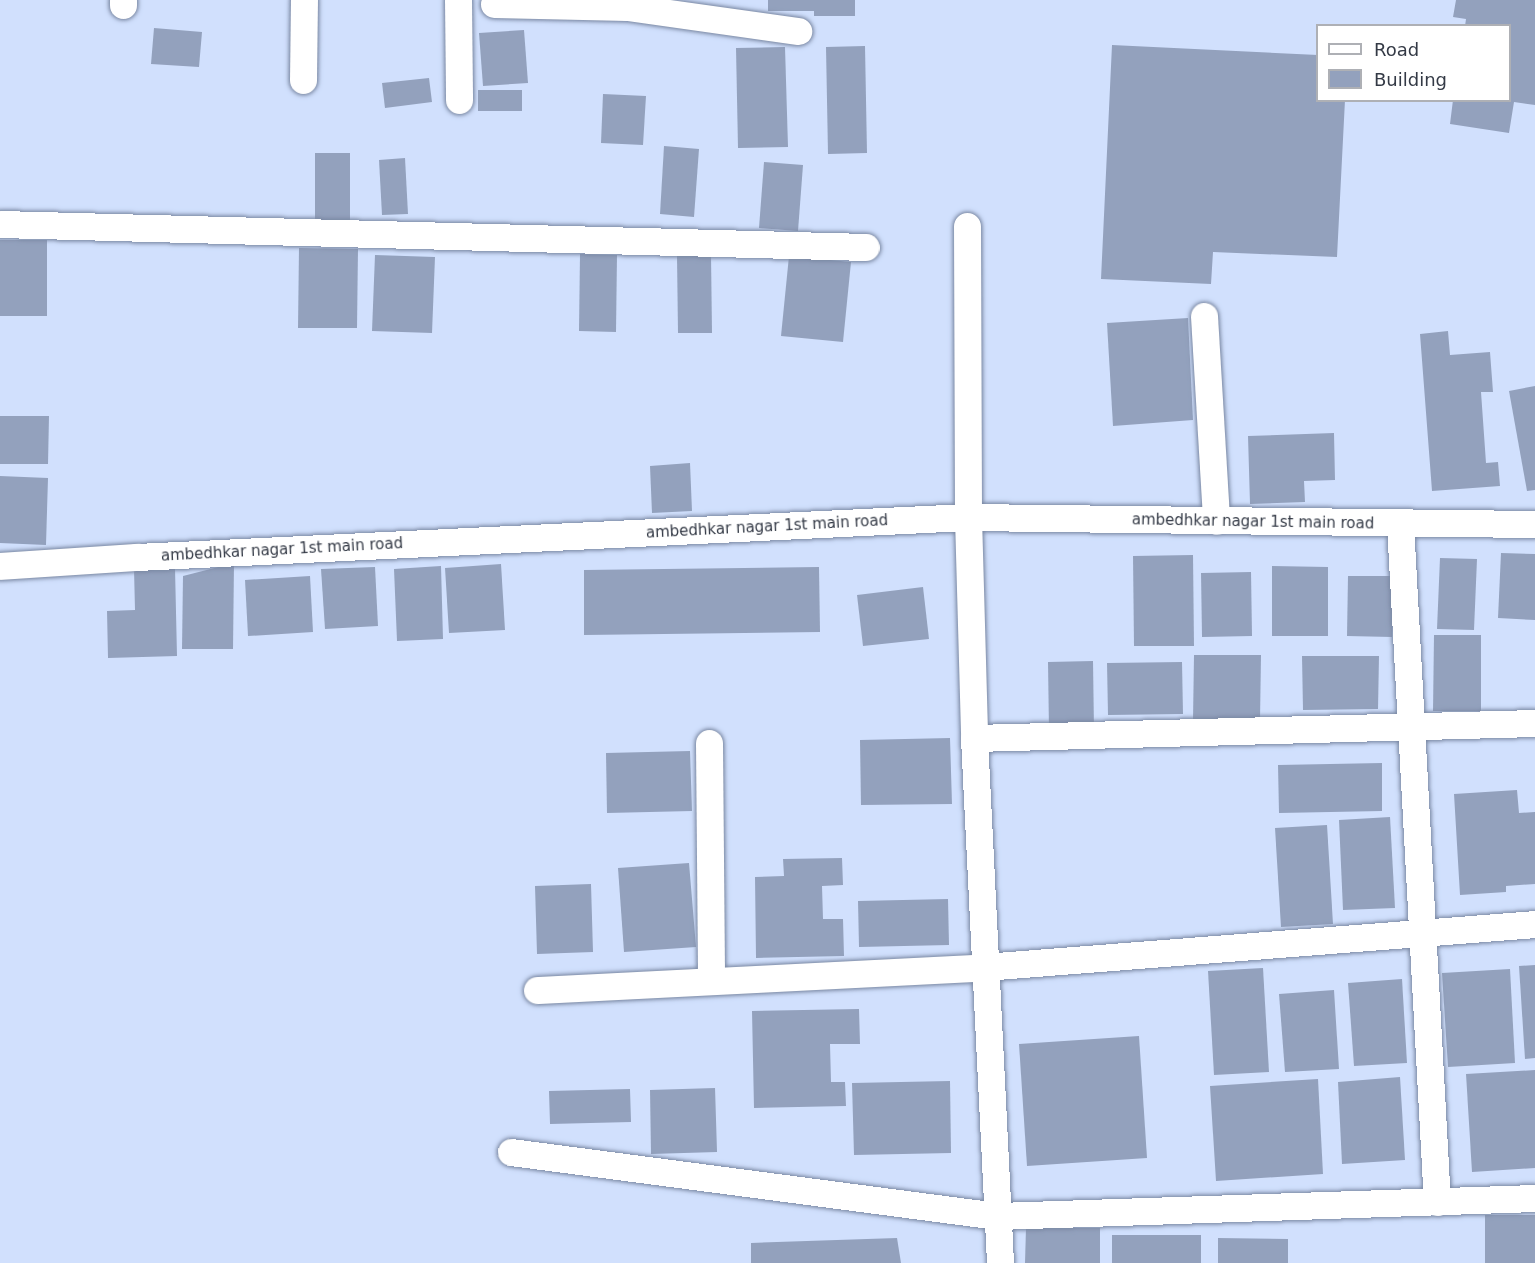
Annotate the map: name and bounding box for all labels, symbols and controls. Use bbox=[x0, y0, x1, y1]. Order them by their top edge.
legend bbox=[1316, 24, 1511, 102]
text: Road bbox=[1374, 39, 1419, 60]
text: Building bbox=[1374, 69, 1447, 90]
street label: ambedhkar nagar 1st main road bbox=[1132, 511, 1374, 533]
street label: ambedhkar nagar 1st main road bbox=[645, 512, 889, 542]
street label: ambedhkar nagar 1st main road bbox=[160, 535, 404, 565]

